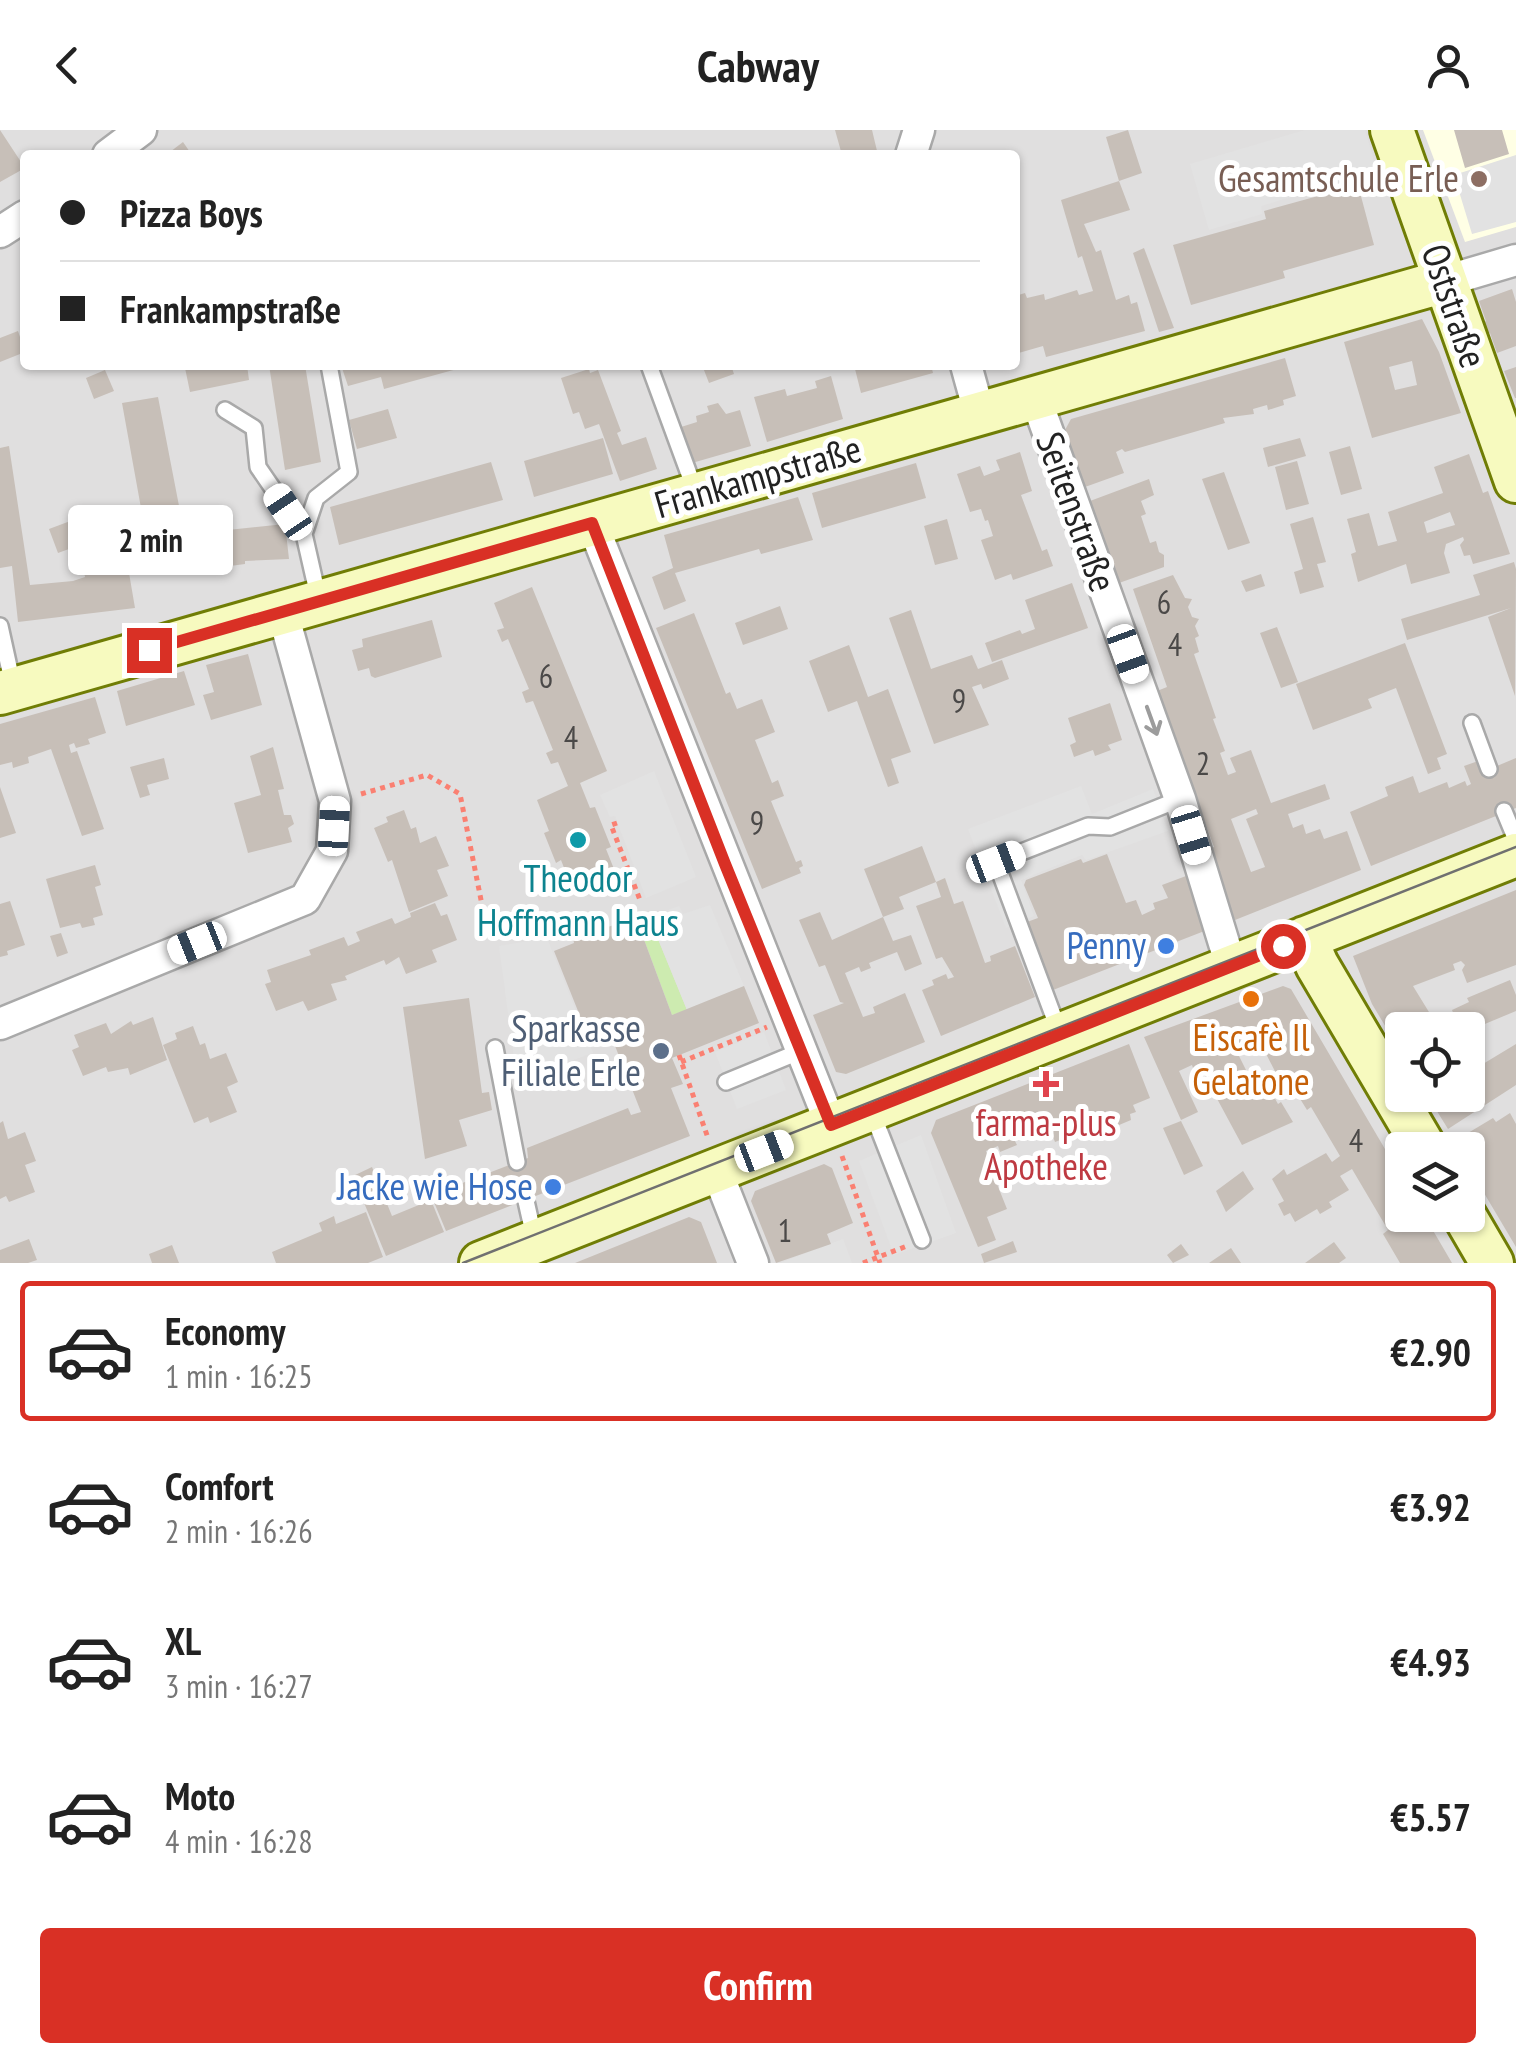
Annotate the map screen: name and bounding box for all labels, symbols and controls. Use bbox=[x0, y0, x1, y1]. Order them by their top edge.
text: Cabway bbox=[697, 36, 819, 94]
icon: back bbox=[40, 38, 95, 93]
icon: person bbox=[1421, 38, 1476, 93]
place label: Gesamtschule Erle bbox=[1218, 153, 1459, 202]
marker: Gesamtschule Erle bbox=[1468, 168, 1490, 190]
text: Pizza Boys bbox=[120, 188, 263, 237]
street label: Oststraße bbox=[1412, 237, 1499, 374]
text: Frankampstraße bbox=[120, 284, 341, 333]
street label: Frankampstraße bbox=[649, 423, 866, 528]
street label: Seitenstraße bbox=[1026, 425, 1129, 598]
car bbox=[259, 479, 317, 545]
callout: 2 min bbox=[66, 505, 232, 575]
text: 2 min bbox=[118, 519, 183, 561]
house number: 6 bbox=[1157, 581, 1171, 623]
car bbox=[1104, 621, 1152, 687]
house number: 4 bbox=[1168, 623, 1182, 665]
route end bbox=[127, 628, 172, 673]
house number: 6 bbox=[539, 655, 553, 697]
house number: 9 bbox=[952, 679, 966, 721]
one-way arrow bbox=[1144, 705, 1162, 736]
house number: 4 bbox=[564, 716, 578, 758]
house number: 2 bbox=[1196, 742, 1210, 784]
car bbox=[317, 795, 351, 857]
house number: 9 bbox=[750, 801, 764, 843]
car bbox=[1168, 802, 1214, 868]
marker: Theodor Hoffmann Haus bbox=[567, 829, 589, 851]
car bbox=[963, 837, 1029, 887]
place label: Theodor Hoffmann Haus bbox=[477, 853, 679, 946]
car bbox=[164, 918, 230, 968]
place label: Penny bbox=[1067, 920, 1147, 969]
route start bbox=[1261, 924, 1306, 969]
marker: Penny bbox=[1155, 935, 1177, 957]
marker: Eiscafè Il Gelatone bbox=[1240, 988, 1262, 1010]
place label: Sparkasse Filiale Erle bbox=[501, 1003, 641, 1096]
place label: Eiscafè Il Gelatone bbox=[1192, 1012, 1310, 1105]
map controls bbox=[1385, 1012, 1485, 1232]
button: locate bbox=[1385, 1012, 1485, 1112]
marker: Sparkasse Filiale Erle bbox=[650, 1040, 672, 1062]
marker: farma-plus Apotheke bbox=[1035, 1073, 1057, 1095]
place label: farma-plus Apotheke bbox=[975, 1097, 1117, 1190]
house number: 4 bbox=[1349, 1119, 1363, 1161]
car bbox=[731, 1126, 797, 1176]
button: layers bbox=[1385, 1132, 1485, 1232]
place label: Jacke wie Hose bbox=[336, 1161, 533, 1210]
marker: Jacke wie Hose bbox=[542, 1176, 564, 1198]
house number: 1 bbox=[778, 1209, 792, 1251]
icon: car bbox=[45, 1306, 135, 1396]
text: Economy bbox=[165, 1306, 285, 1355]
text: €2.90 bbox=[1390, 1327, 1471, 1376]
text: 1 min · 16:25 bbox=[165, 1355, 313, 1397]
icon: car bbox=[45, 1461, 135, 1551]
text: Comfort bbox=[165, 1461, 274, 1510]
text: €3.92 bbox=[1390, 1482, 1471, 1531]
text: 2 min · 16:26 bbox=[165, 1510, 313, 1552]
icon: car bbox=[45, 1616, 135, 1706]
text: XL bbox=[165, 1616, 201, 1665]
text: €4.93 bbox=[1390, 1637, 1471, 1686]
text: 3 min · 16:27 bbox=[165, 1665, 313, 1707]
icon: car bbox=[45, 1771, 135, 1861]
text: Moto bbox=[165, 1771, 235, 1820]
text: €5.57 bbox=[1390, 1792, 1471, 1841]
text: 4 min · 16:28 bbox=[165, 1820, 313, 1862]
button: Confirm bbox=[40, 1928, 1476, 2043]

